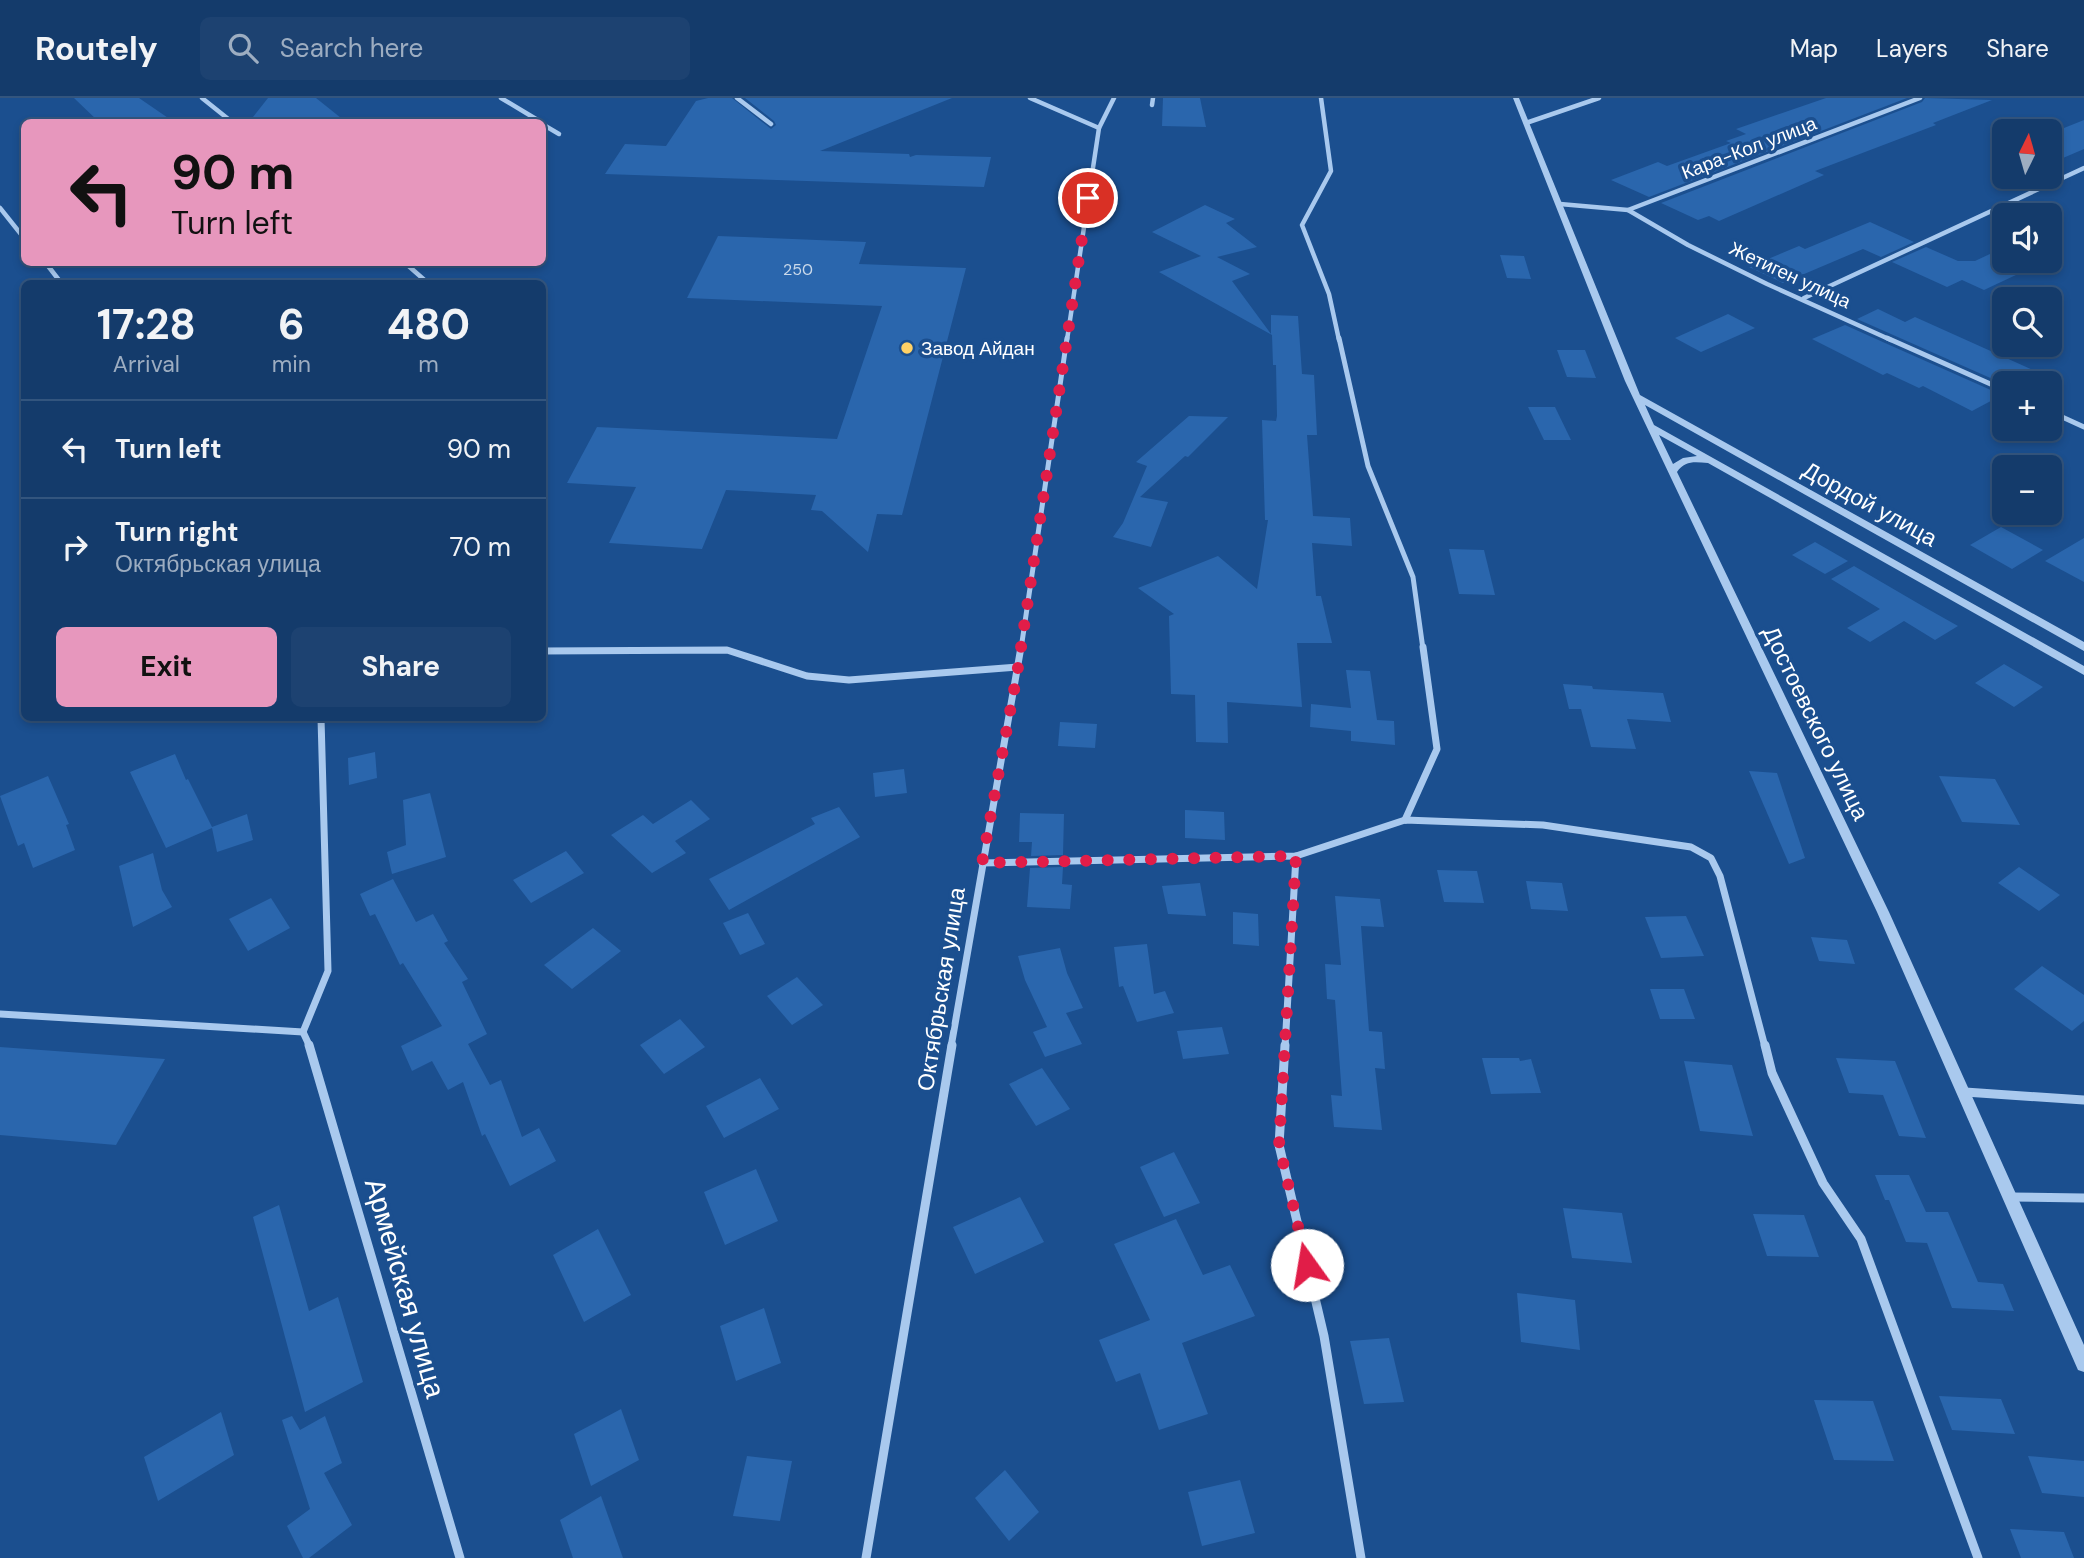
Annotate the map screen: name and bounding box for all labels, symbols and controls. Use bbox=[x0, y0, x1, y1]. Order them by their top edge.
search box bbox=[200, 17, 690, 80]
text: Routely bbox=[35, 27, 158, 70]
icon: search bbox=[224, 29, 262, 67]
text: Search here bbox=[280, 31, 423, 65]
text: Map bbox=[1790, 33, 1838, 64]
text: Layers bbox=[1876, 33, 1948, 64]
text: Share bbox=[1986, 33, 2049, 64]
street label: Кара-Кол улица bbox=[1678, 111, 1820, 185]
north arrow bbox=[1992, 119, 2062, 189]
map controls bbox=[1992, 119, 2062, 525]
text: 90 m bbox=[171, 140, 294, 204]
icon: left bbox=[56, 147, 147, 238]
pin bbox=[1058, 168, 1118, 228]
icon: arrive bbox=[1069, 179, 1107, 217]
text: Turn left bbox=[171, 202, 293, 244]
button: sound bbox=[1992, 203, 2062, 273]
street label: Жетиген улица bbox=[1725, 236, 1855, 314]
house number: 250 bbox=[783, 259, 813, 280]
button: search bbox=[1992, 287, 2062, 357]
text: 17:28 bbox=[97, 297, 196, 352]
text: 6 bbox=[278, 297, 305, 352]
text: 480 bbox=[387, 297, 470, 352]
place label: Завод Айдан bbox=[921, 336, 1035, 361]
marker: Завод Айдан bbox=[899, 340, 915, 356]
text: Arrival bbox=[113, 349, 180, 379]
text: min bbox=[272, 349, 311, 379]
text: m bbox=[418, 349, 439, 379]
button: + bbox=[1992, 371, 2062, 441]
icon: left bbox=[56, 430, 94, 468]
text: Turn left bbox=[115, 432, 222, 466]
text: 90 m bbox=[447, 432, 511, 466]
street label: Дордой улица bbox=[1797, 455, 1943, 553]
button: − bbox=[1992, 455, 2062, 525]
text: Turn right bbox=[115, 515, 239, 549]
icon: right bbox=[56, 528, 94, 566]
text: 70 m bbox=[450, 530, 511, 564]
text: Октябрьская улица bbox=[115, 549, 321, 579]
street label: Достоевского улица bbox=[1756, 621, 1876, 825]
button: Exit bbox=[56, 627, 277, 707]
button: Share bbox=[291, 627, 511, 707]
street label: Октябрьская улица bbox=[910, 885, 972, 1093]
street label: Армейская улица bbox=[356, 1174, 454, 1402]
position arrow bbox=[1270, 1228, 1344, 1302]

